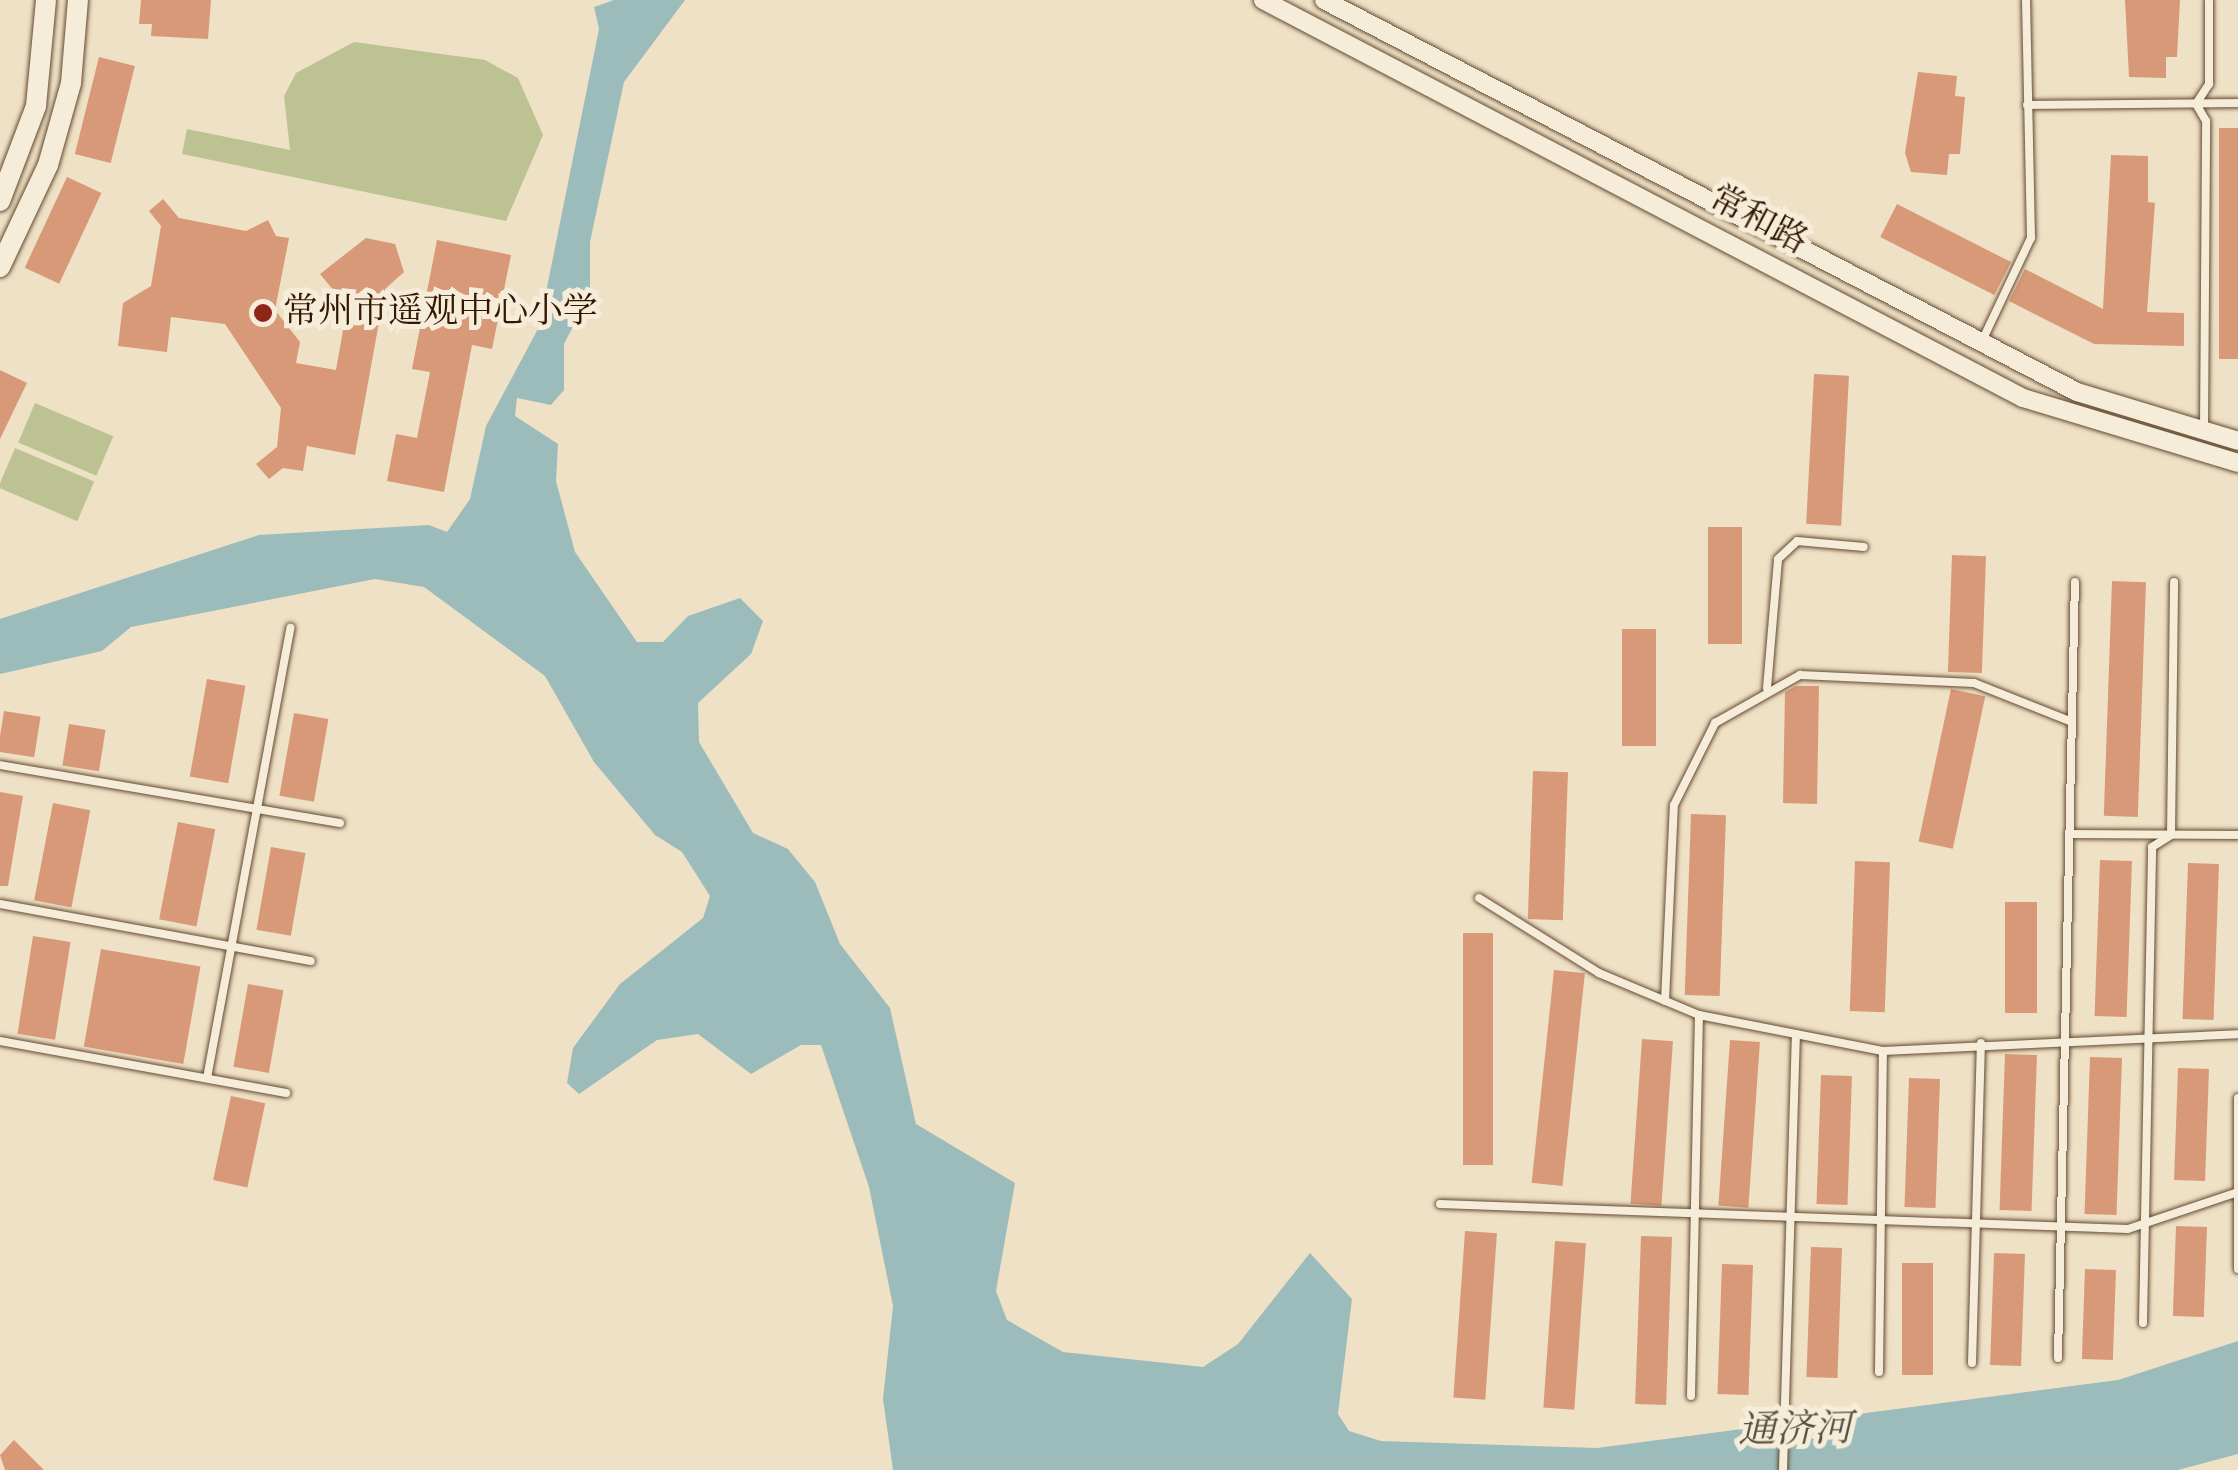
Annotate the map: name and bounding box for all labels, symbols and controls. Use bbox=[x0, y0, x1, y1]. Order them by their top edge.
street label: 常和路 bbox=[1702, 178, 1814, 264]
place label: 常州市遥观中心小学 bbox=[283, 292, 598, 334]
marker: 常州市遥观中心小学 bbox=[252, 302, 274, 324]
water label: 通济河 bbox=[1738, 1408, 1852, 1456]

